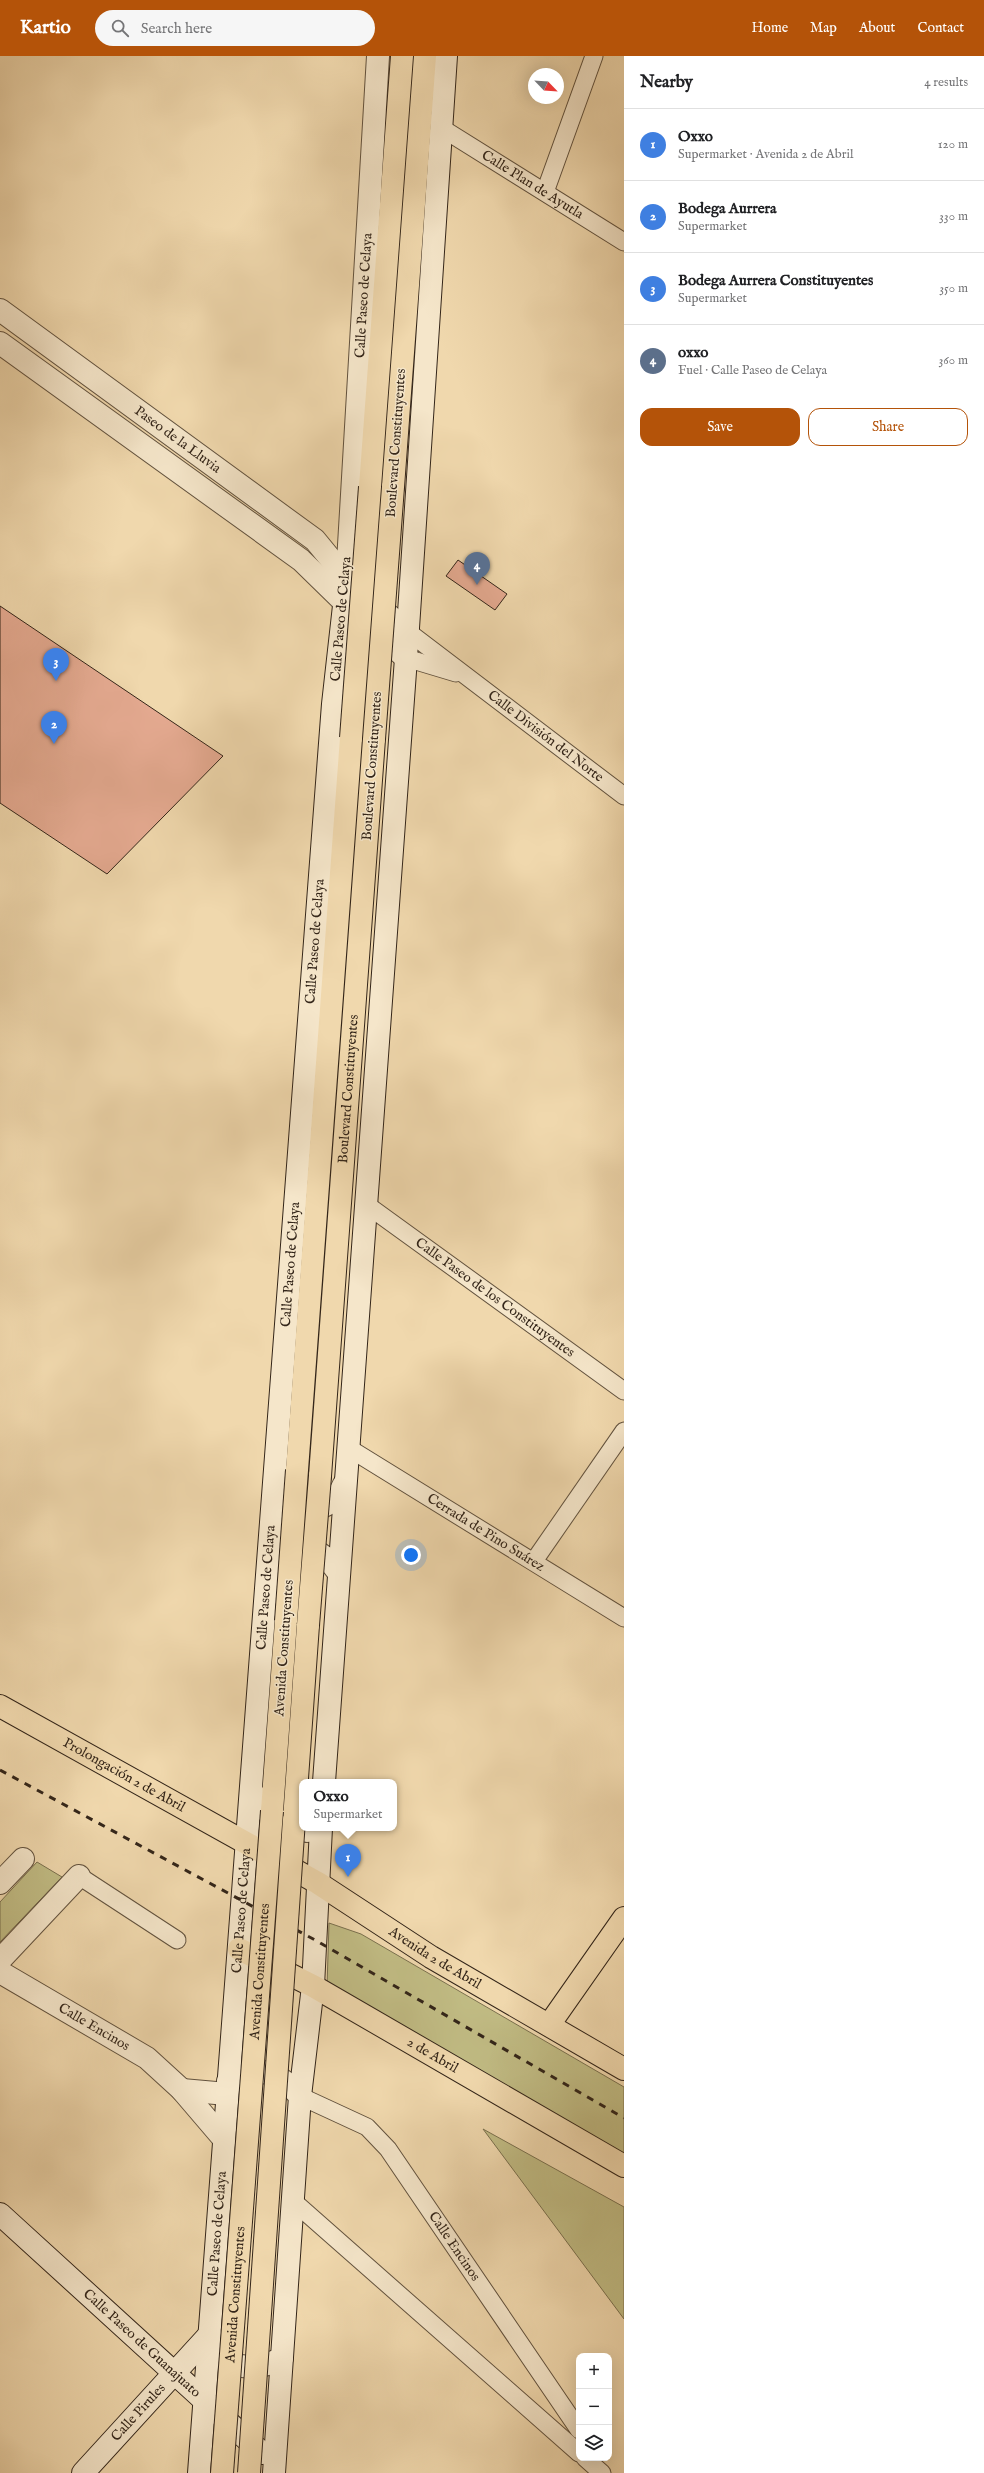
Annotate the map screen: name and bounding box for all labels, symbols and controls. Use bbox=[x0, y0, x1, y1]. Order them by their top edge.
search box bbox=[95, 10, 375, 46]
text: Kartio bbox=[20, 16, 71, 40]
icon: search bbox=[109, 17, 131, 39]
text: Search here bbox=[141, 19, 212, 38]
text: Home bbox=[752, 19, 788, 37]
text: Map bbox=[810, 19, 837, 37]
text: About bbox=[859, 19, 895, 37]
text: Contact bbox=[917, 19, 964, 37]
north arrow bbox=[528, 68, 564, 104]
text: Nearby bbox=[640, 72, 693, 93]
text: 4 results bbox=[924, 74, 968, 91]
text: Oxxo bbox=[678, 127, 713, 146]
text: 1 bbox=[651, 136, 655, 153]
text: 120 m bbox=[938, 136, 968, 153]
street label: Calle Plan de Ayutla bbox=[478, 146, 587, 224]
text: Supermarket · Avenida 2 de Abril bbox=[678, 146, 854, 163]
text: Bodega Aurrera bbox=[678, 199, 777, 218]
text: 2 bbox=[650, 208, 656, 225]
text: 330 m bbox=[939, 208, 968, 225]
text: Supermarket bbox=[678, 218, 747, 235]
street label: Calle Paseo de Celaya bbox=[351, 232, 377, 359]
text: Bodega Aurrera Constituyentes bbox=[678, 271, 873, 290]
text: 3 bbox=[651, 280, 655, 297]
text: 350 m bbox=[939, 280, 968, 297]
text: Supermarket bbox=[678, 290, 747, 307]
text: oxxo bbox=[678, 343, 708, 362]
text: 4 bbox=[650, 352, 656, 369]
text: 360 m bbox=[938, 352, 968, 369]
text: Fuel · Calle Paseo de Celaya bbox=[678, 362, 827, 379]
street label: Boulevard Constituyentes bbox=[382, 368, 410, 518]
street label: Paseo de la Lluvia bbox=[131, 402, 225, 478]
button: Save bbox=[640, 408, 800, 446]
button: Share bbox=[808, 408, 968, 446]
pin: 4 bbox=[464, 552, 490, 585]
street label: Calle Paseo de Celaya bbox=[327, 555, 355, 682]
pin: 3 bbox=[43, 648, 69, 681]
street label: Calle División del Norte bbox=[484, 686, 608, 787]
street label: Boulevard Constituyentes bbox=[358, 691, 386, 841]
pin: 2 bbox=[41, 711, 67, 744]
street label: Calle Paseo de Celaya bbox=[301, 877, 329, 1005]
street label: Boulevard Constituyentes bbox=[334, 1014, 363, 1164]
street label: Calle Paseo de Celaya bbox=[277, 1200, 304, 1328]
street label: Calle Paseo de los Constituyentes bbox=[412, 1234, 578, 1361]
street label: Cerrada de Pino Suárez bbox=[424, 1490, 548, 1576]
street label: Calle Paseo de Celaya bbox=[252, 1523, 280, 1651]
your location bbox=[401, 1545, 421, 1565]
street label: Avenida Constituyentes bbox=[270, 1579, 298, 1718]
street label: Prolongación 2 de Abril bbox=[60, 1734, 189, 1816]
popup bbox=[299, 1779, 397, 1831]
text: Oxxo bbox=[314, 1787, 349, 1806]
text: Supermarket bbox=[314, 1806, 382, 1823]
pin: 1 bbox=[335, 1844, 361, 1877]
street label: Calle Paseo de Celaya bbox=[228, 1847, 255, 1974]
street label: Avenida Constituyentes bbox=[246, 1902, 274, 2041]
street label: Avenida 2 de Abril bbox=[384, 1922, 485, 1993]
street label: Calle Encinos bbox=[55, 1999, 133, 2055]
street label: 2 de Abril bbox=[404, 2033, 462, 2077]
street label: Calle Paseo de Celaya bbox=[203, 2170, 231, 2297]
street label: Calle Encinos bbox=[424, 2208, 484, 2285]
street label: Avenida Constituyentes bbox=[221, 2226, 250, 2364]
street label: Calle Paseo de Guanajuato bbox=[79, 2285, 205, 2402]
map controls bbox=[576, 2353, 612, 2461]
button: + bbox=[576, 2353, 612, 2389]
street label: Calle Pirules bbox=[107, 2380, 169, 2445]
button: − bbox=[576, 2389, 612, 2425]
button: layers bbox=[576, 2425, 612, 2461]

